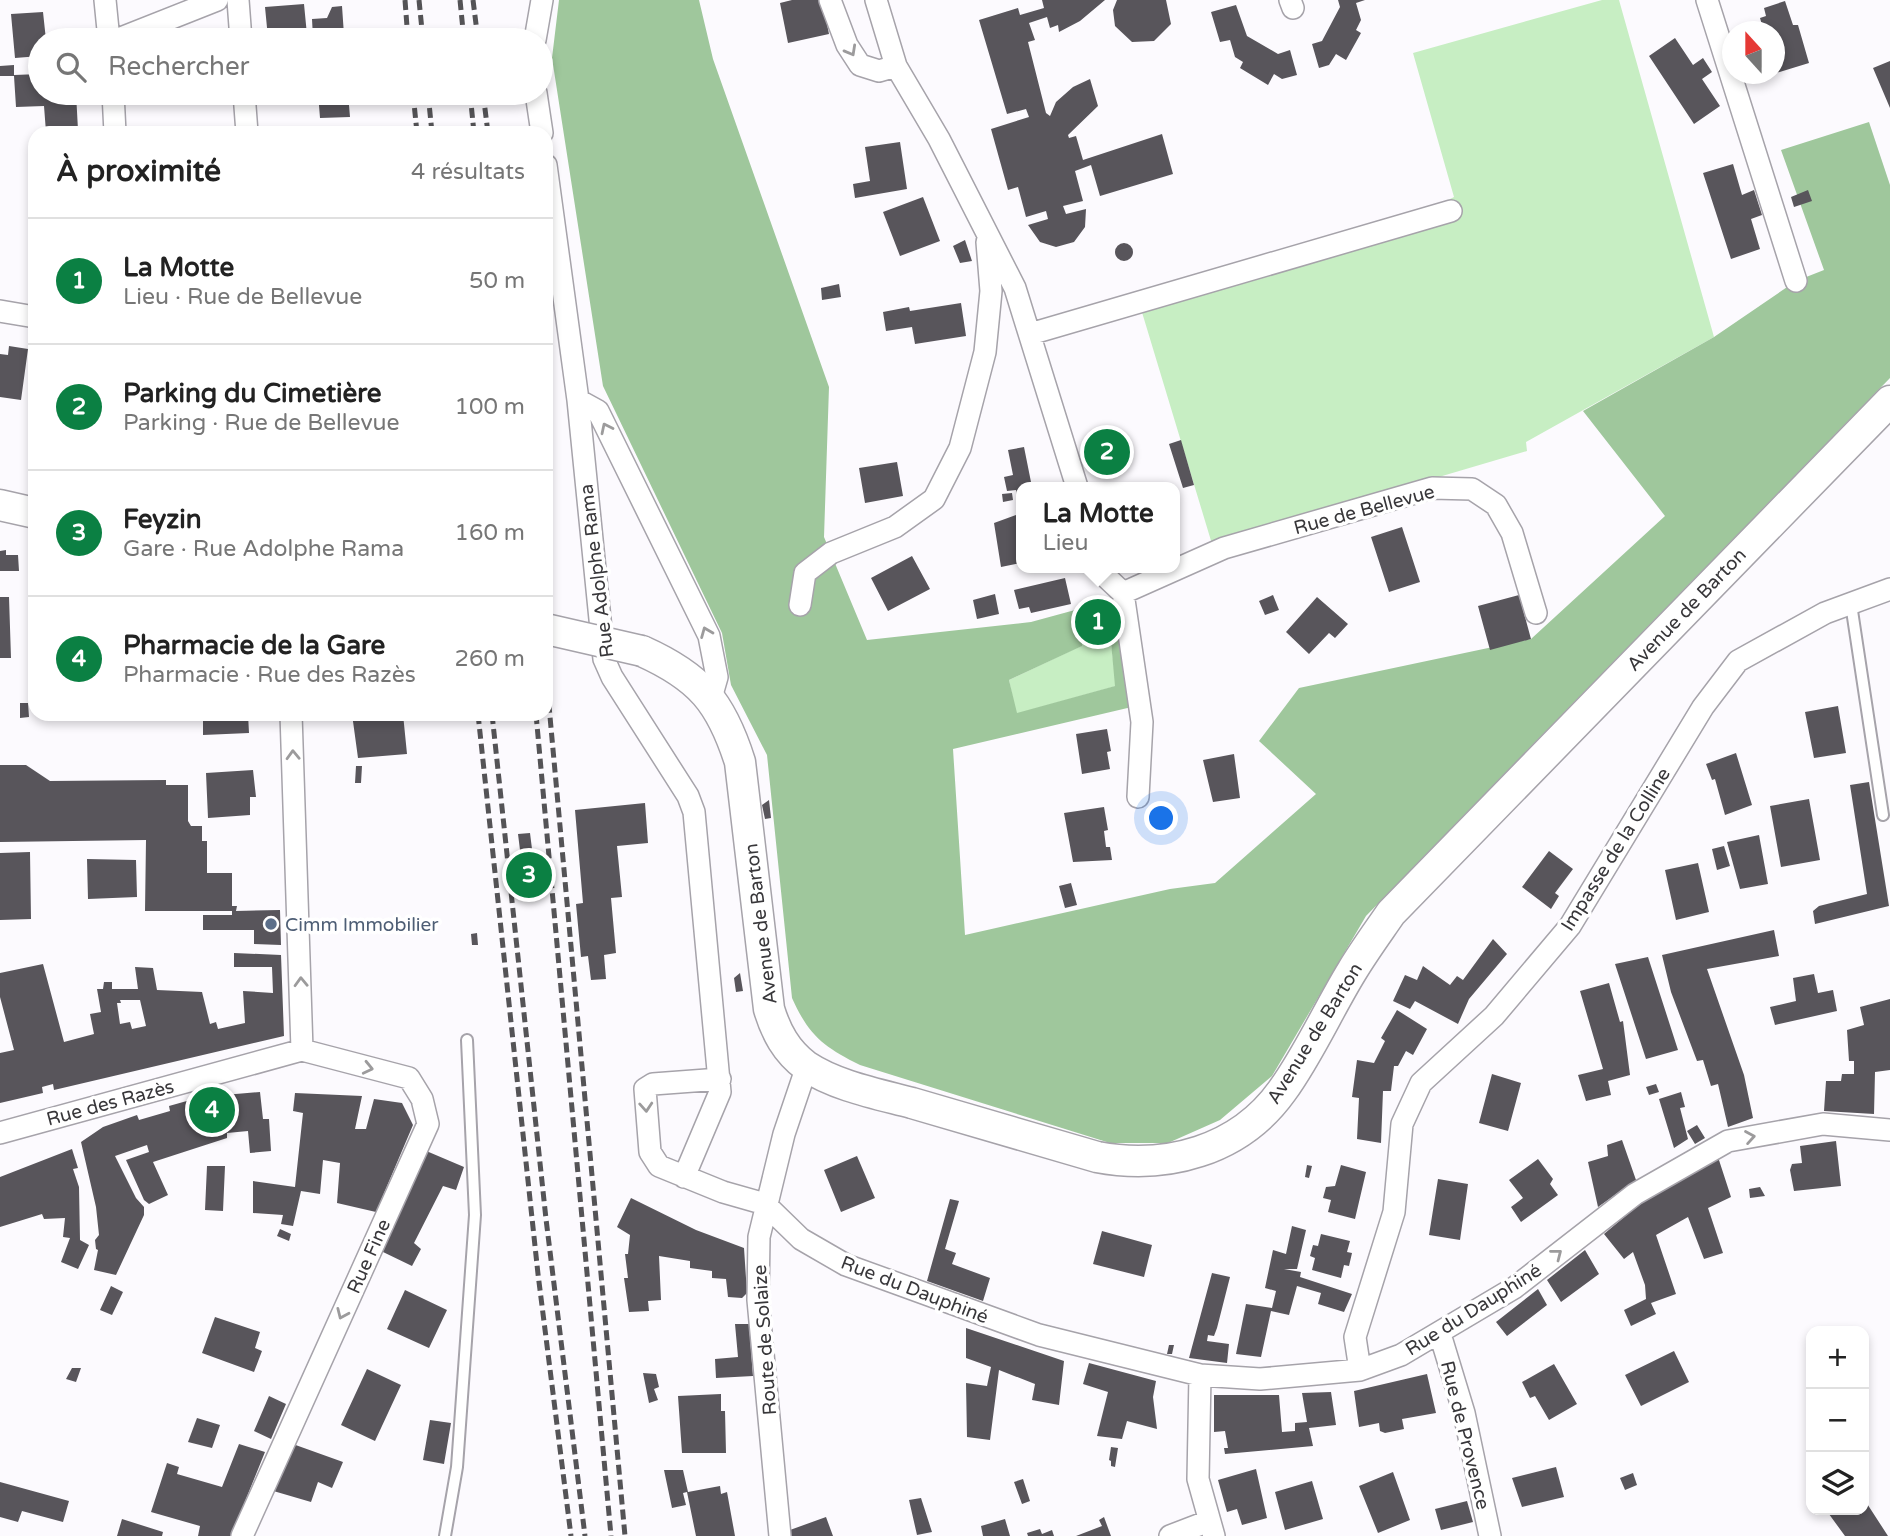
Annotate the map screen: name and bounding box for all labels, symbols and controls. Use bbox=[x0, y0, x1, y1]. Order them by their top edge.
north arrow bbox=[1722, 21, 1785, 84]
search box bbox=[28, 28, 553, 105]
one-way arrow bbox=[843, 43, 856, 56]
icon: search bbox=[52, 48, 90, 86]
text: Rechercher bbox=[108, 51, 250, 82]
text: À proximité bbox=[56, 153, 221, 190]
text: 4 résultats bbox=[411, 158, 525, 186]
text: La Motte bbox=[123, 252, 234, 283]
text: 1 bbox=[72, 267, 86, 295]
text: 50 m bbox=[469, 267, 525, 295]
text: Lieu · Rue de Bellevue bbox=[123, 283, 362, 311]
text: Parking du Cimetière bbox=[123, 378, 382, 409]
text: 2 bbox=[72, 393, 86, 421]
text: 100 m bbox=[455, 393, 525, 421]
text: Parking · Rue de Bellevue bbox=[123, 409, 400, 437]
one-way arrow bbox=[601, 423, 615, 435]
pin: 2 bbox=[1084, 426, 1130, 478]
street label: Rue de Bellevue bbox=[1291, 481, 1437, 539]
popup bbox=[1016, 482, 1180, 573]
street label: Rue Adolphe Rama bbox=[575, 483, 619, 659]
text: La Motte bbox=[1042, 498, 1154, 529]
text: Feyzin bbox=[123, 504, 202, 535]
text: 3 bbox=[72, 519, 86, 547]
text: 160 m bbox=[455, 519, 525, 547]
text: Lieu bbox=[1042, 529, 1088, 557]
text: Gare · Rue Adolphe Rama bbox=[123, 535, 404, 563]
street label: Avenue de Barton bbox=[1623, 544, 1751, 676]
pin: 1 bbox=[1075, 596, 1121, 648]
one-way arrow bbox=[700, 627, 714, 639]
text: Pharmacie de la Gare bbox=[123, 630, 385, 661]
text: 4 bbox=[72, 645, 86, 673]
text: 260 m bbox=[455, 645, 525, 673]
text: Pharmacie · Rue des Razès bbox=[123, 661, 416, 689]
one-way arrow bbox=[285, 749, 300, 760]
street label: Impasse de la Colline bbox=[1557, 764, 1675, 935]
your location bbox=[1144, 801, 1178, 835]
street label: Avenue de Barton bbox=[740, 842, 782, 1006]
pin: 3 bbox=[506, 849, 552, 901]
place label: Cimm Immobilier bbox=[285, 914, 439, 936]
marker: Cimm Immobilier bbox=[263, 916, 279, 932]
street label: Avenue de Barton bbox=[1263, 959, 1367, 1108]
one-way arrow bbox=[293, 976, 308, 987]
one-way arrow bbox=[362, 1060, 374, 1074]
street label: Rue des Razès bbox=[44, 1075, 176, 1131]
pin: 4 bbox=[189, 1084, 235, 1136]
one-way arrow bbox=[638, 1102, 653, 1113]
one-way arrow bbox=[1744, 1131, 1756, 1146]
street label: Rue Fine bbox=[343, 1216, 395, 1297]
one-way arrow bbox=[1550, 1250, 1562, 1263]
street label: Rue du Dauphiné bbox=[838, 1252, 991, 1328]
street label: Rue du Dauphiné bbox=[1401, 1259, 1546, 1361]
street label: Route de Solaize bbox=[749, 1264, 781, 1416]
one-way arrow bbox=[336, 1307, 350, 1319]
map controls bbox=[1806, 1326, 1869, 1515]
button: + bbox=[1806, 1326, 1869, 1389]
street label: Rue de Provence bbox=[1436, 1359, 1494, 1512]
button: − bbox=[1806, 1389, 1869, 1452]
button: layers bbox=[1806, 1452, 1869, 1515]

